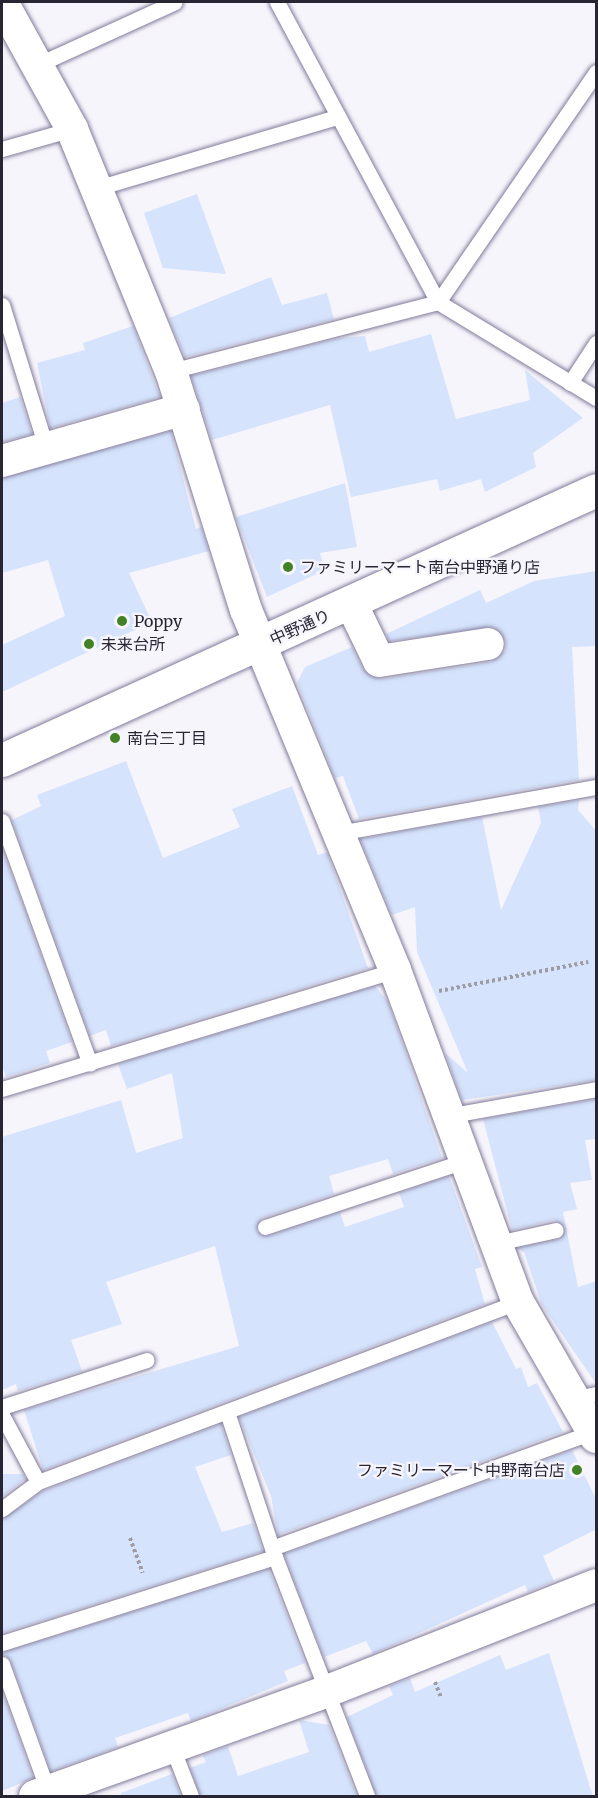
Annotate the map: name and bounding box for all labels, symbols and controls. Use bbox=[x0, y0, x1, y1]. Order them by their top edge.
place label: ファミリーマート南台中野通り店 bbox=[300, 557, 540, 577]
marker: ファミリーマート南台中野通り店 bbox=[281, 560, 295, 574]
street label: 中野通り bbox=[267, 605, 333, 649]
place label: Poppy bbox=[134, 611, 182, 631]
marker: Poppy bbox=[115, 614, 129, 628]
place label: 未来台所 bbox=[101, 634, 165, 654]
marker: 未来台所 bbox=[82, 637, 96, 651]
place label: 南台三丁目 bbox=[127, 728, 207, 748]
marker: 南台三丁目 bbox=[108, 731, 122, 745]
place label: ファミリーマート中野南台店 bbox=[357, 1460, 565, 1480]
marker: ファミリーマート中野南台店 bbox=[570, 1463, 584, 1477]

